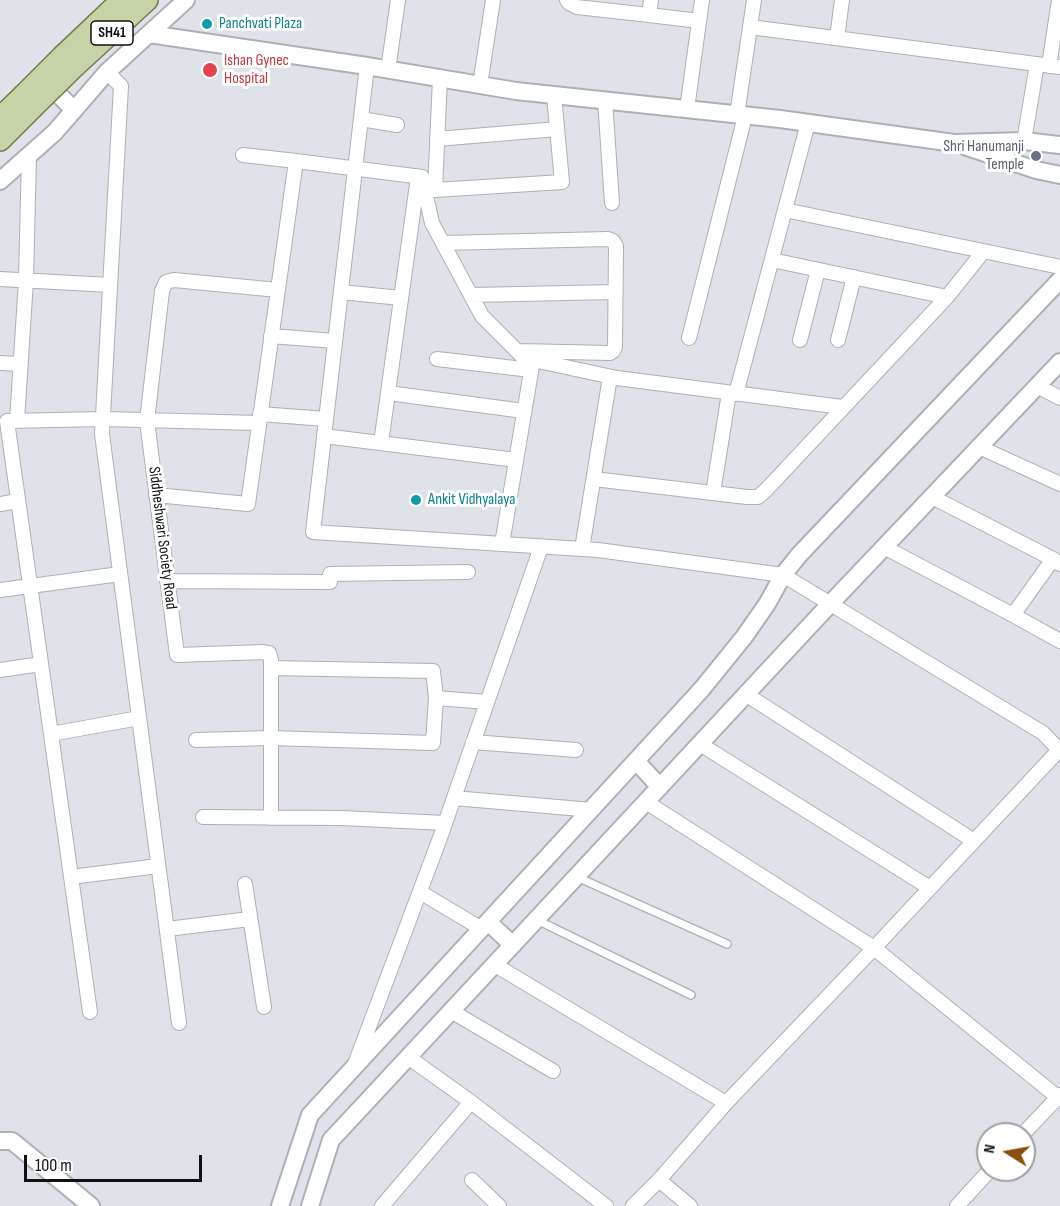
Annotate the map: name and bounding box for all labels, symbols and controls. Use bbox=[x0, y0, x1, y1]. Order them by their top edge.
place label: Panchvati Plaza bbox=[219, 14, 302, 34]
marker: Panchvati Plaza bbox=[200, 17, 214, 31]
road number: SH41 bbox=[91, 21, 133, 45]
place label: Ishan Gynec Hospital bbox=[224, 51, 289, 89]
marker: Ishan Gynec Hospital bbox=[201, 61, 219, 79]
place label: Shri Hanumanji Temple bbox=[943, 137, 1024, 175]
marker: Shri Hanumanji Temple bbox=[1029, 149, 1043, 163]
street label: Siddheshwari Society Road bbox=[144, 466, 180, 610]
place label: Ankit Vidhyalaya bbox=[428, 490, 515, 510]
marker: Ankit Vidhyalaya bbox=[409, 493, 423, 507]
north arrow bbox=[976, 1122, 1036, 1182]
scale bar bbox=[27, 1143, 206, 1181]
text: N bbox=[980, 1143, 1000, 1155]
text: 100 m bbox=[35, 1155, 72, 1176]

